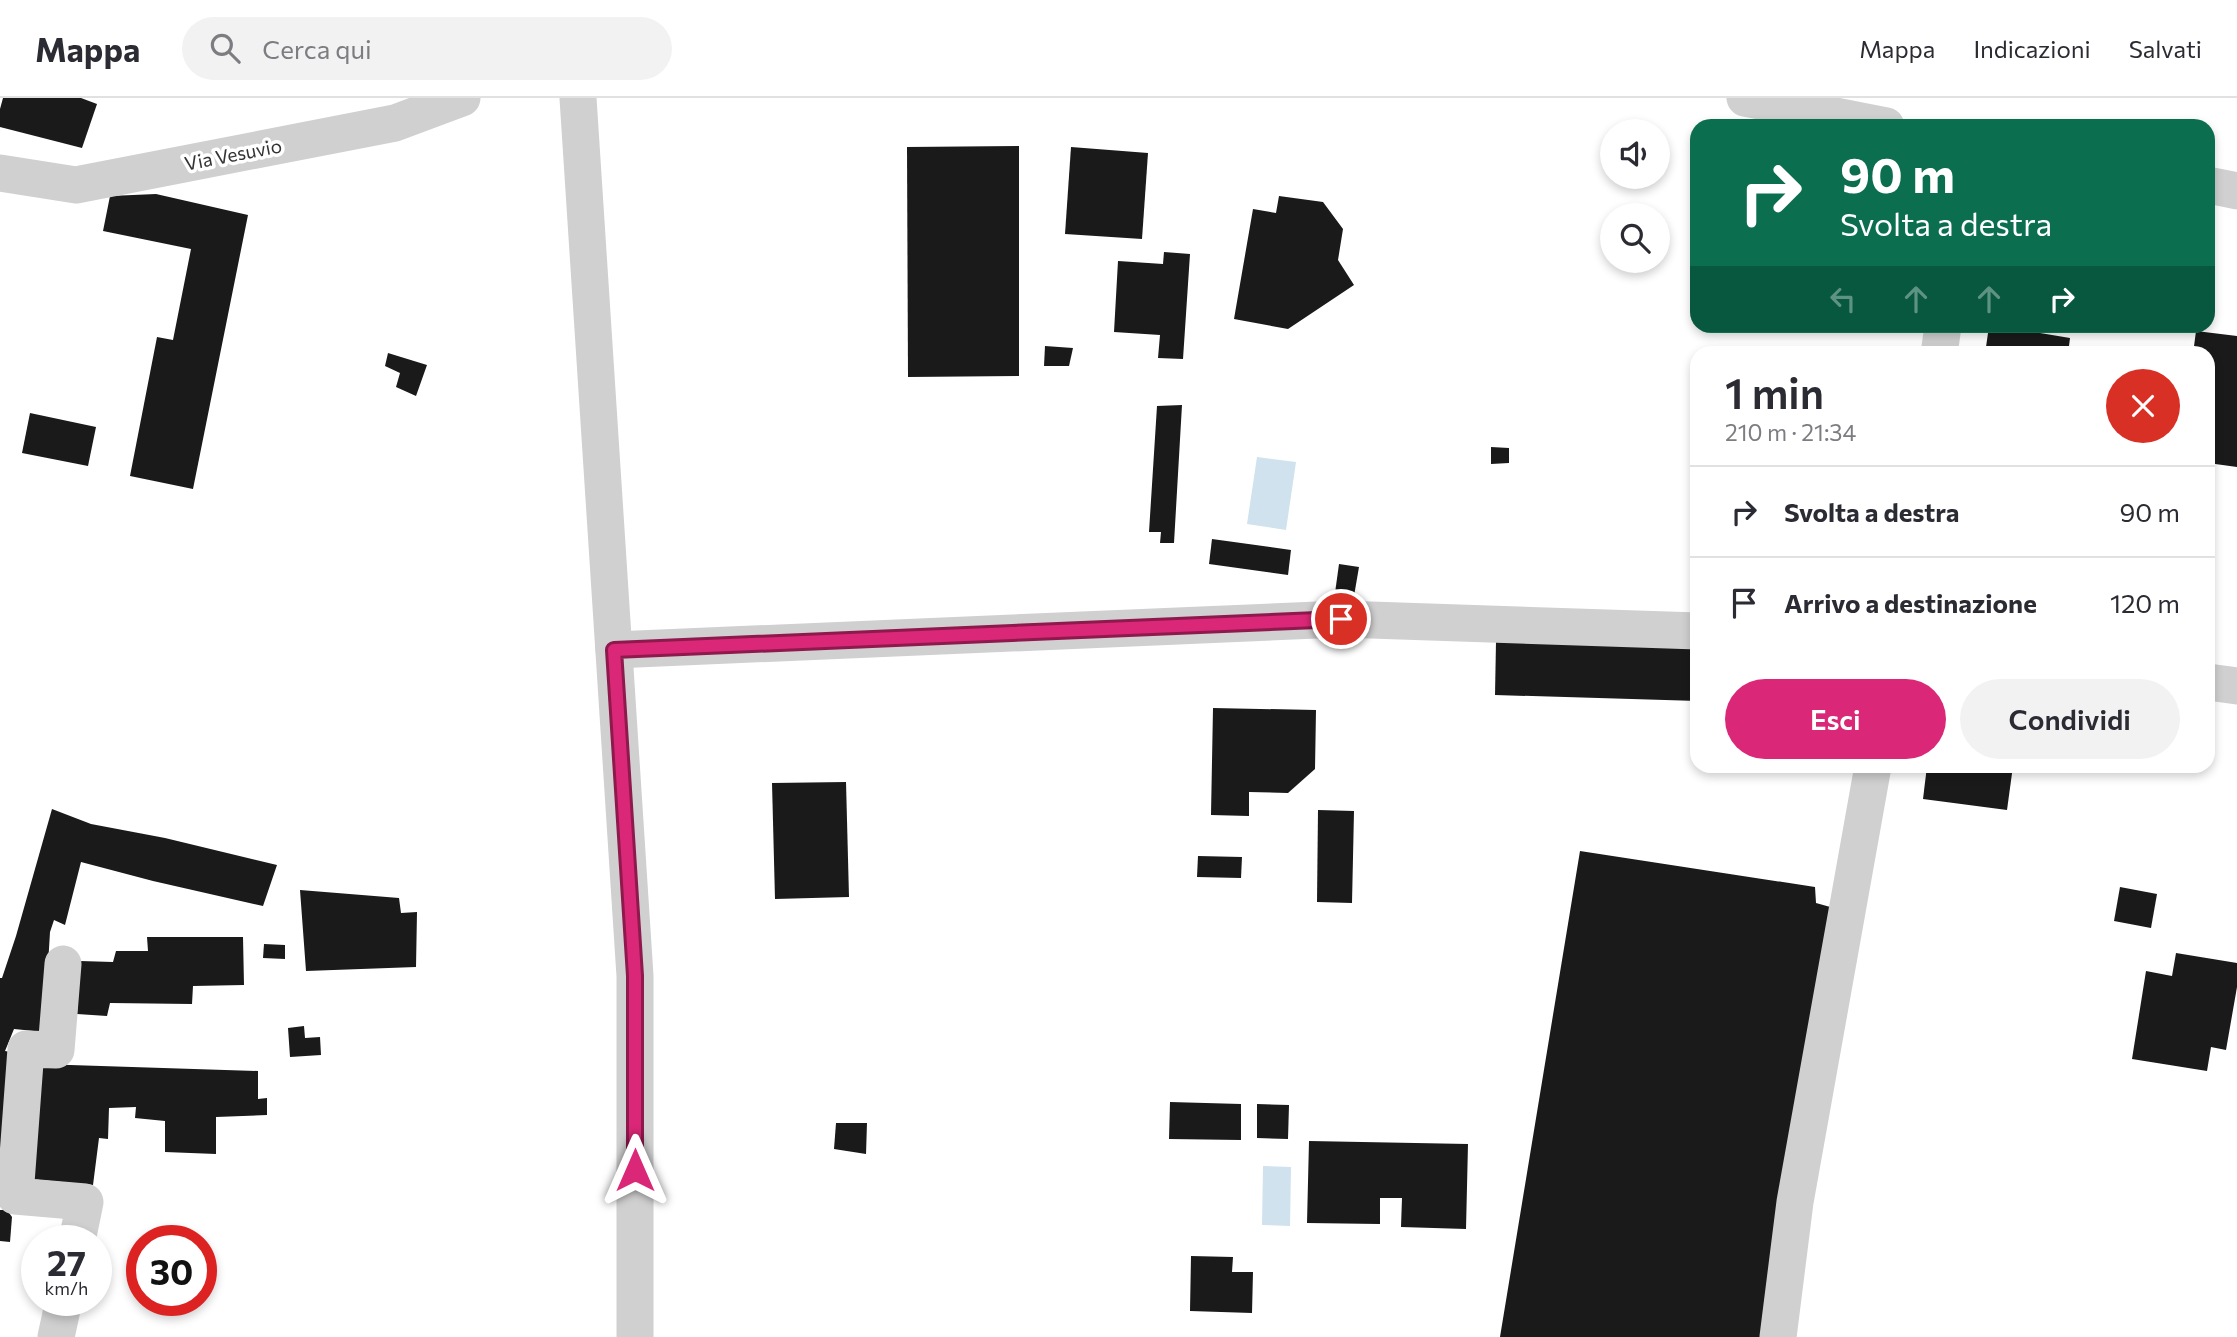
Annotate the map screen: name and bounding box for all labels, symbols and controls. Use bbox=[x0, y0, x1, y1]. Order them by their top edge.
search box bbox=[182, 17, 672, 80]
text: Mappa bbox=[35, 28, 140, 69]
icon: search bbox=[206, 29, 244, 67]
text: Cerca qui bbox=[262, 33, 372, 64]
text: Mappa bbox=[1859, 34, 1935, 63]
text: Indicazioni bbox=[1973, 34, 2091, 63]
text: Salvati bbox=[2129, 34, 2202, 63]
map controls bbox=[1600, 119, 1670, 273]
button: sound bbox=[1600, 119, 1670, 189]
street label: Via Vesuvio bbox=[182, 133, 284, 175]
text: 90 m bbox=[1840, 143, 1955, 203]
icon: right bbox=[1725, 147, 1816, 238]
button: search bbox=[1600, 203, 1670, 273]
text: Svolta a destra bbox=[1840, 203, 2052, 243]
icon: left bbox=[1824, 280, 1862, 318]
icon: ahead bbox=[1897, 280, 1935, 318]
icon: ahead bbox=[1970, 280, 2008, 318]
icon: right bbox=[2043, 280, 2081, 318]
text: 1 min bbox=[1725, 366, 1824, 418]
button: close bbox=[2106, 369, 2180, 443]
text: 210 m · 21:34 bbox=[1725, 418, 1856, 446]
icon: right bbox=[1725, 493, 1763, 531]
text: Svolta a destra bbox=[1784, 496, 1959, 527]
text: 90 m bbox=[2120, 496, 2180, 527]
icon: arrive bbox=[1725, 584, 1763, 622]
text: Arrivo a destinazione bbox=[1784, 587, 2037, 618]
text: 120 m bbox=[2110, 587, 2180, 618]
pin bbox=[1311, 589, 1371, 649]
icon: arrive bbox=[1322, 600, 1360, 638]
button: Esci bbox=[1725, 679, 1946, 759]
button: Condividi bbox=[1960, 679, 2180, 759]
position arrow bbox=[598, 1133, 672, 1207]
speed limit sign: 30 bbox=[126, 1225, 217, 1316]
text: 27 bbox=[47, 1240, 86, 1283]
text: km/h bbox=[45, 1277, 88, 1299]

